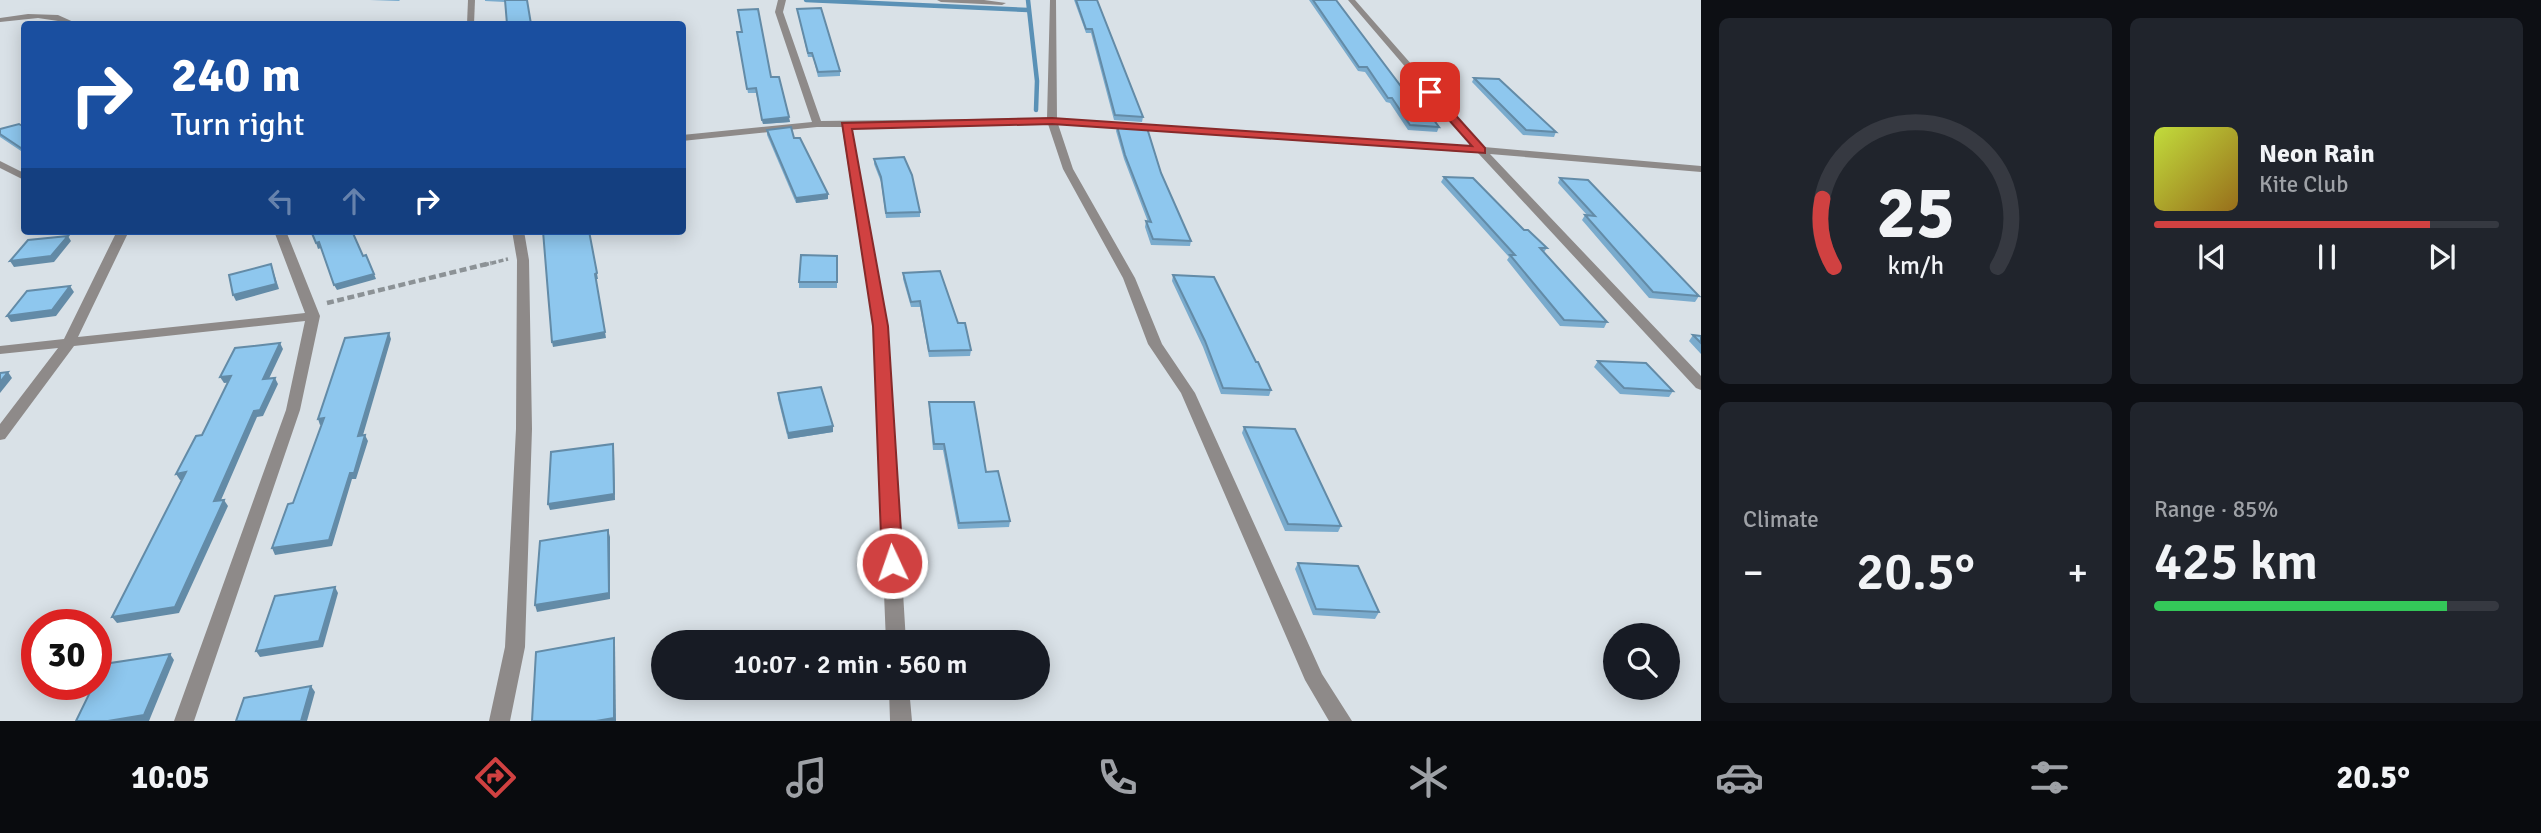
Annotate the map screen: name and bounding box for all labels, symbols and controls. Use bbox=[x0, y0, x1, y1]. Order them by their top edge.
text: 240 m bbox=[171, 45, 301, 105]
icon: right bbox=[56, 49, 147, 140]
pin bbox=[1400, 62, 1460, 122]
icon: arrive bbox=[1411, 73, 1449, 111]
text: Turn right bbox=[171, 105, 304, 144]
text: Neon Rain bbox=[2259, 138, 2375, 170]
text: 25 bbox=[1876, 170, 1955, 259]
text: Kite Club bbox=[2259, 170, 2348, 199]
icon: left bbox=[262, 182, 300, 220]
icon: ahead bbox=[335, 182, 373, 220]
icon: right bbox=[408, 182, 446, 220]
icon: previous bbox=[2193, 238, 2231, 276]
icon: pause bbox=[2308, 238, 2346, 276]
icon: next bbox=[2423, 238, 2461, 276]
text: km/h bbox=[1887, 250, 1944, 281]
text: Range · 85% bbox=[2154, 495, 2278, 524]
text: Climate bbox=[1743, 505, 1819, 534]
position arrow bbox=[855, 526, 929, 600]
text: 425 km bbox=[2154, 530, 2318, 594]
text: 20.5° bbox=[1856, 540, 1975, 604]
text: − bbox=[1743, 549, 1764, 596]
text: + bbox=[2067, 549, 2088, 596]
speed limit sign: 30 bbox=[21, 609, 112, 700]
map controls bbox=[1603, 623, 1680, 700]
button: search bbox=[1603, 623, 1680, 700]
text: 10:07 · 2 min · 560 m bbox=[734, 649, 967, 681]
icon: directions bbox=[471, 753, 520, 802]
icon: music bbox=[782, 753, 831, 802]
icon: phone bbox=[1093, 753, 1142, 802]
icon: climate bbox=[1404, 753, 1453, 802]
icon: car bbox=[1715, 753, 1764, 802]
icon: filters bbox=[2025, 753, 2074, 802]
text: 10:05 bbox=[131, 758, 209, 797]
text: 20.5° bbox=[2336, 758, 2410, 797]

